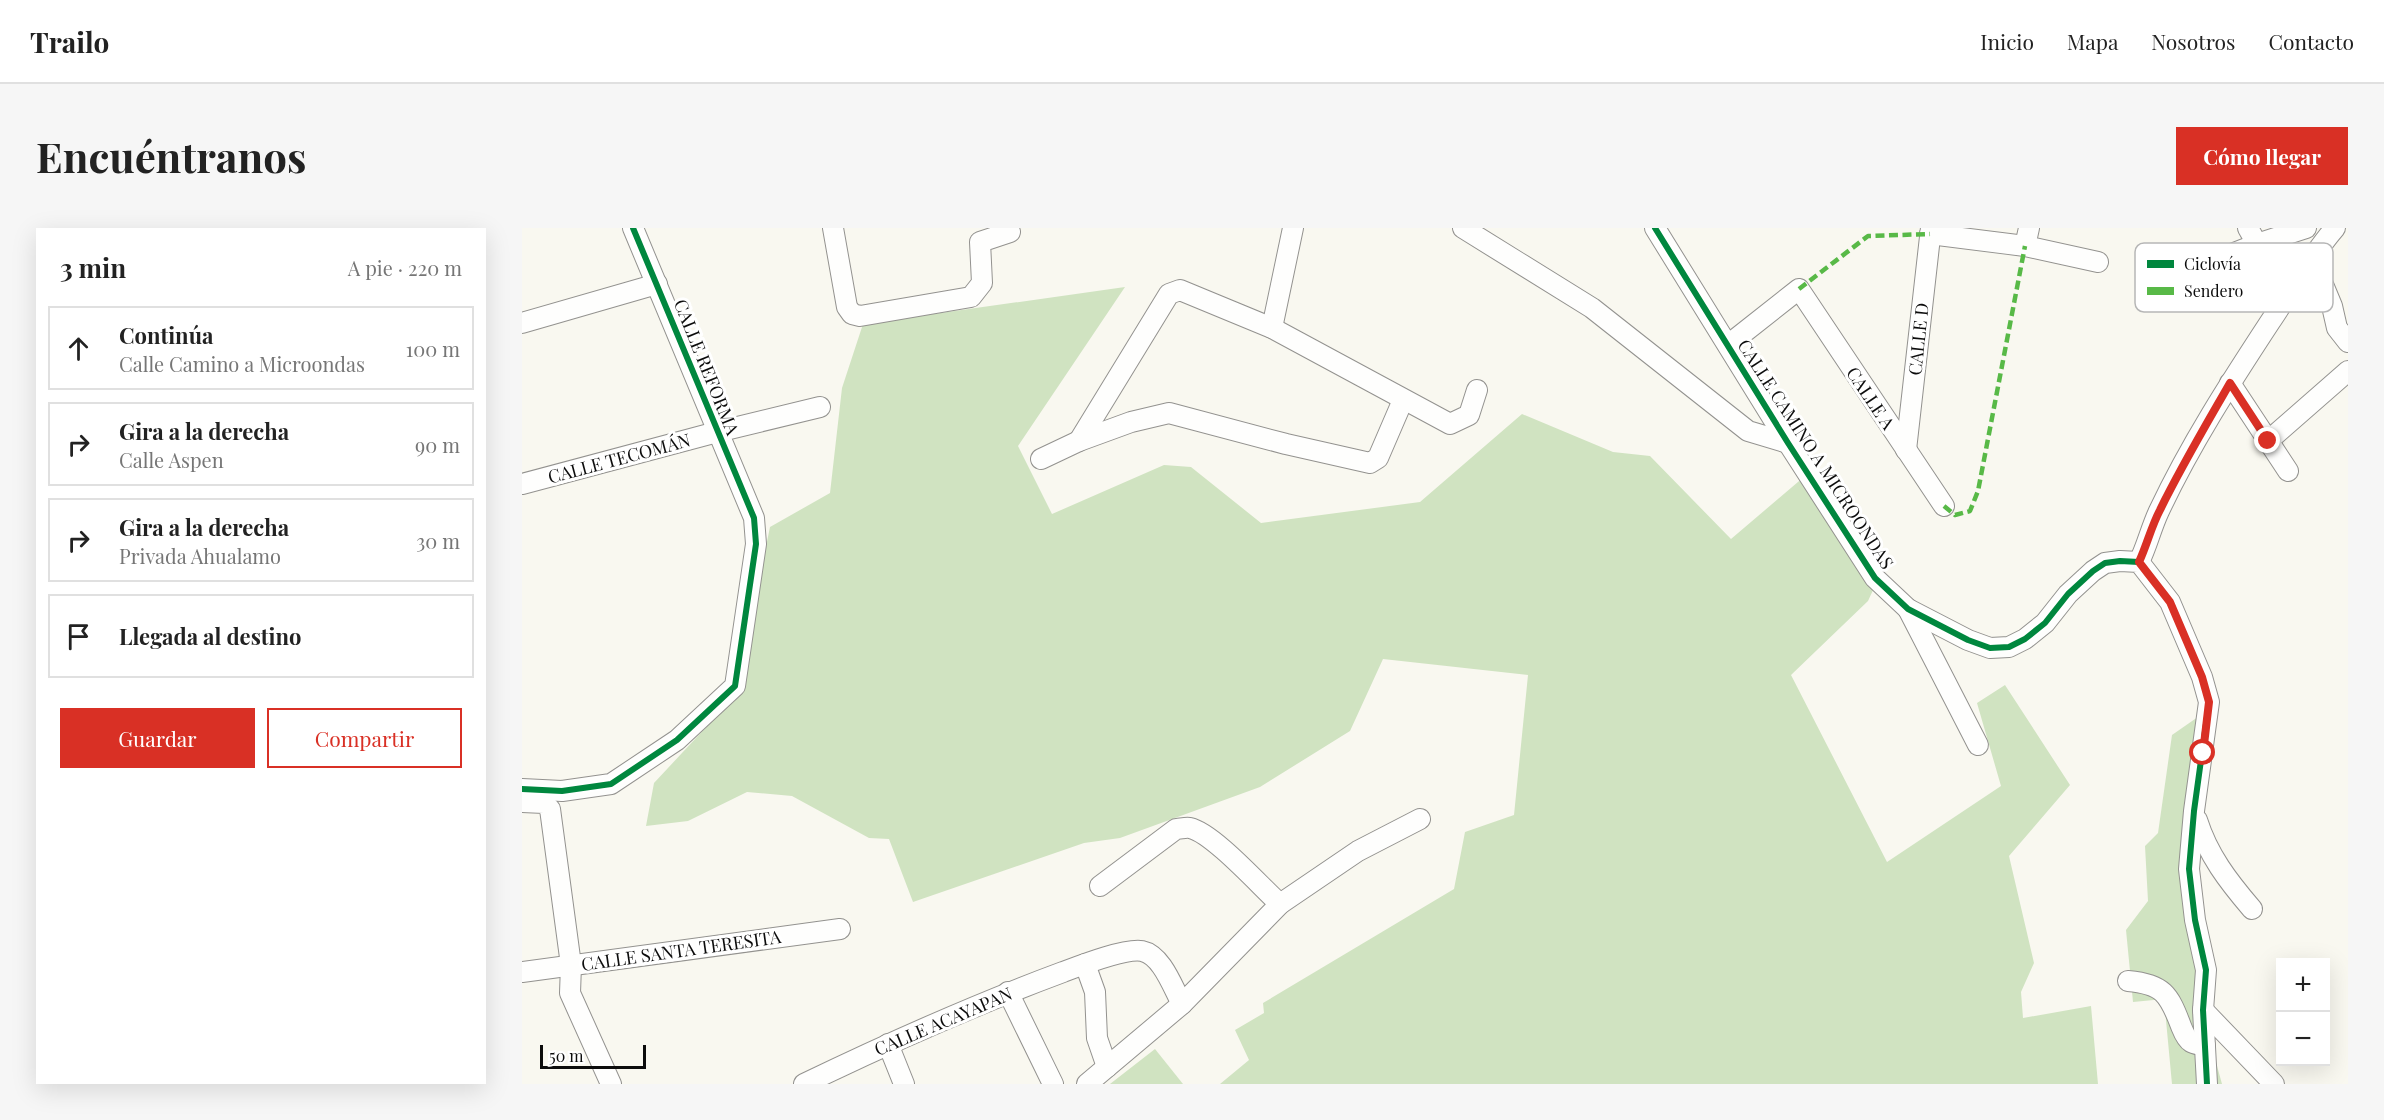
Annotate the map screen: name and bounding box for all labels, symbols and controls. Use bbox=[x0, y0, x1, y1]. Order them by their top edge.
text: Trailo bbox=[30, 23, 109, 60]
text: Inicio bbox=[1980, 27, 2034, 55]
text: Mapa bbox=[2067, 27, 2118, 55]
text: Nosotros bbox=[2151, 27, 2235, 55]
text: Contacto bbox=[2268, 27, 2354, 55]
button: Cómo llegar bbox=[2176, 127, 2348, 185]
text: Encuéntranos bbox=[36, 128, 306, 184]
legend bbox=[2135, 243, 2333, 312]
text: 3 min bbox=[60, 250, 126, 285]
text: Ciclovía bbox=[2184, 253, 2241, 274]
text: A pie · 220 m bbox=[348, 254, 462, 281]
text: Sendero bbox=[2184, 280, 2243, 301]
street label: CALLE REFORMA bbox=[669, 295, 745, 439]
street label: CALLE D bbox=[1902, 301, 1934, 377]
text: Continúa bbox=[119, 320, 213, 350]
icon: ahead bbox=[62, 332, 95, 365]
text: 100 m bbox=[406, 335, 460, 362]
street label: CALLE CAMINO A MICROONDAS bbox=[1733, 335, 1899, 573]
text: Calle Camino a Microondas bbox=[119, 350, 365, 377]
street label: CALLE A bbox=[1841, 362, 1901, 435]
text: Gira a la derecha bbox=[119, 416, 289, 446]
street label: CALLE TECOMÁN bbox=[545, 427, 693, 489]
route end bbox=[2254, 427, 2280, 453]
icon: right bbox=[62, 428, 95, 461]
text: 90 m bbox=[415, 431, 460, 458]
text: Calle Aspen bbox=[119, 446, 224, 473]
text: Gira a la derecha bbox=[119, 512, 289, 542]
icon: right bbox=[62, 524, 95, 557]
text: 30 m bbox=[416, 527, 460, 554]
text: Privada Ahualamo bbox=[119, 542, 281, 569]
icon: arrive bbox=[62, 620, 95, 653]
text: Llegada al destino bbox=[119, 621, 301, 651]
button: Guardar bbox=[60, 708, 255, 768]
button: Compartir bbox=[267, 708, 462, 768]
route start bbox=[2189, 739, 2215, 765]
street label: CALLE SANTA TERESITA bbox=[580, 924, 783, 976]
map controls bbox=[2276, 958, 2330, 1066]
button: + bbox=[2276, 958, 2330, 1012]
street label: CALLE ACAYAPAN bbox=[870, 981, 1016, 1061]
button: − bbox=[2276, 1012, 2330, 1066]
scale bar bbox=[540, 1042, 646, 1070]
text: 50 m bbox=[549, 1045, 583, 1066]

